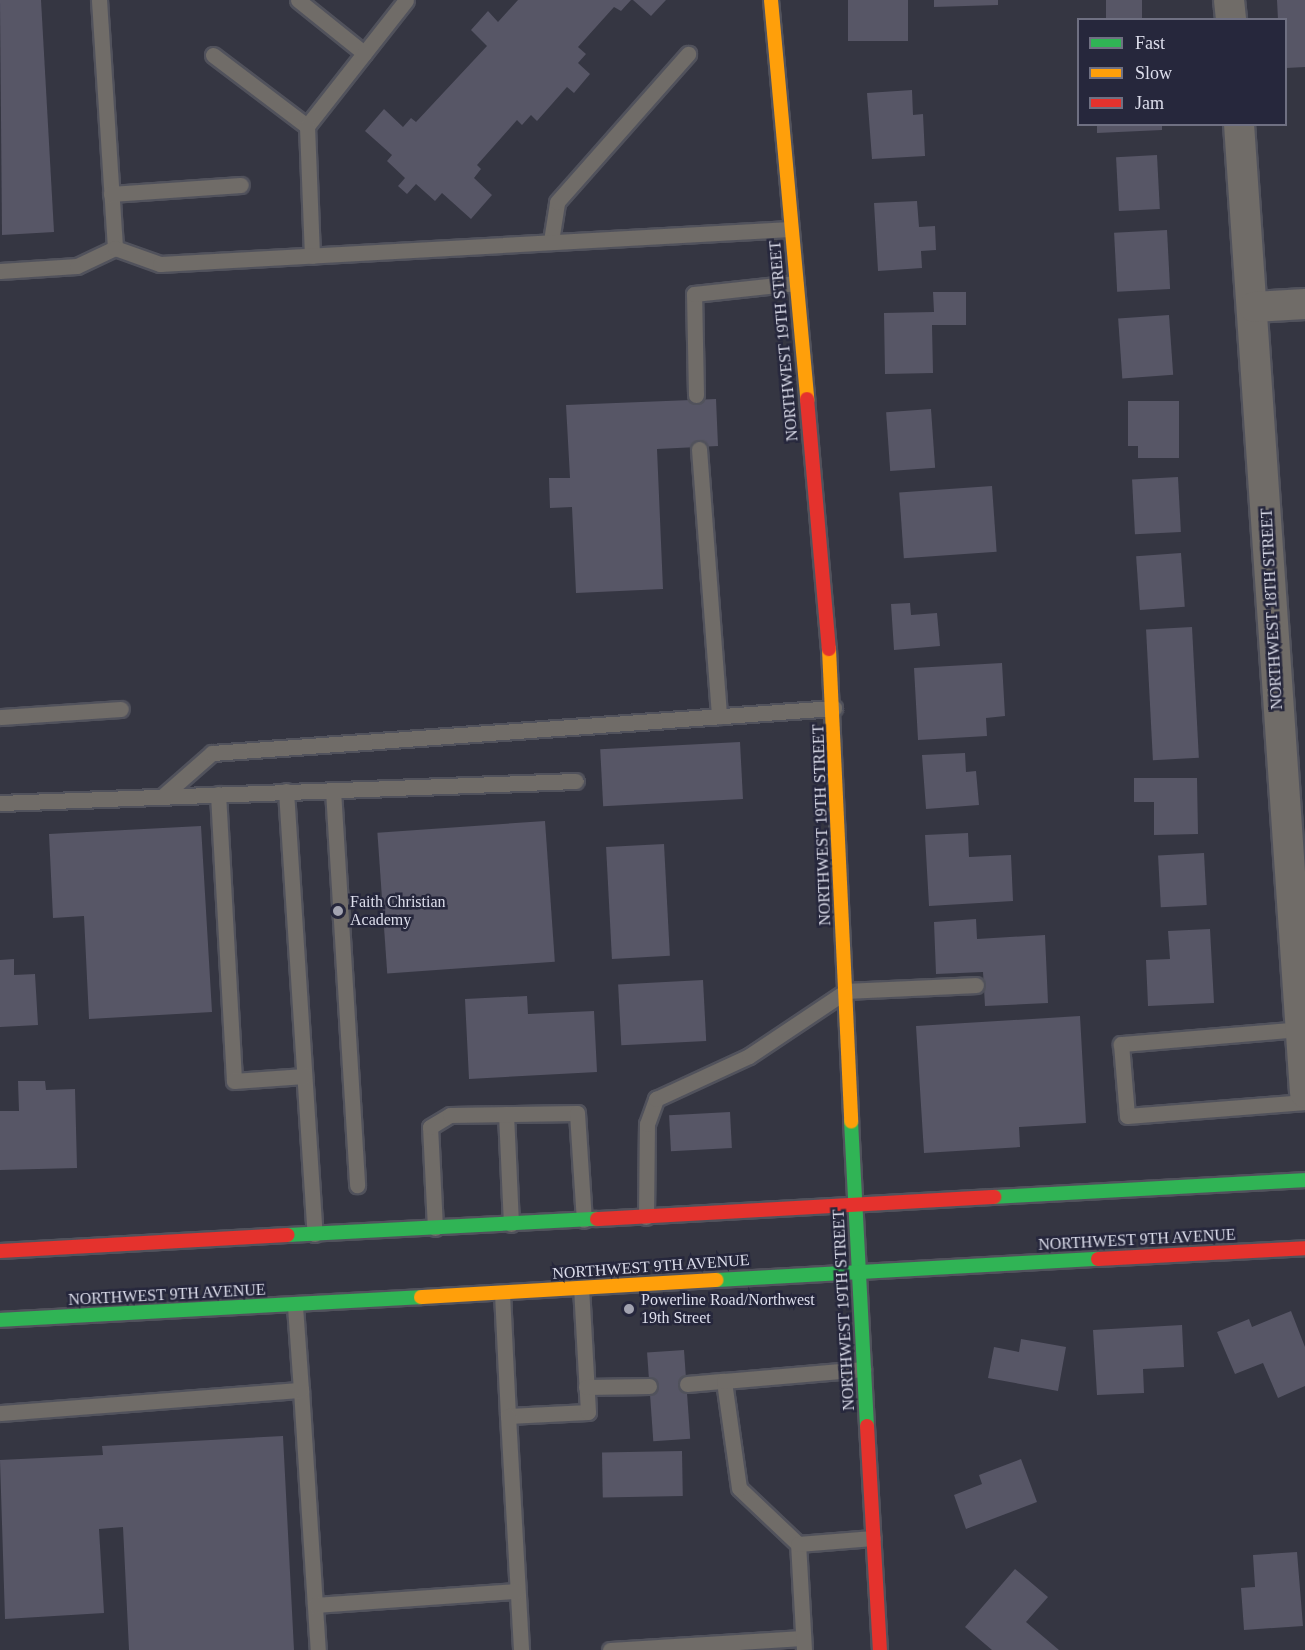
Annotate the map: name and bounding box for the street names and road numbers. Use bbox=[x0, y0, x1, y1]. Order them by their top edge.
street label: NORTHWEST 19TH STREET bbox=[766, 240, 802, 442]
street label: NORTHWEST 18TH STREET bbox=[1257, 508, 1287, 710]
street label: NORTHWEST 19TH STREET bbox=[809, 724, 835, 926]
street label: NORTHWEST 19TH STREET bbox=[829, 1209, 859, 1411]
street label: NORTHWEST 9TH AVENUE bbox=[1037, 1225, 1237, 1255]
street label: NORTHWEST 9TH AVENUE bbox=[551, 1250, 751, 1284]
street label: NORTHWEST 9TH AVENUE bbox=[67, 1280, 267, 1310]

